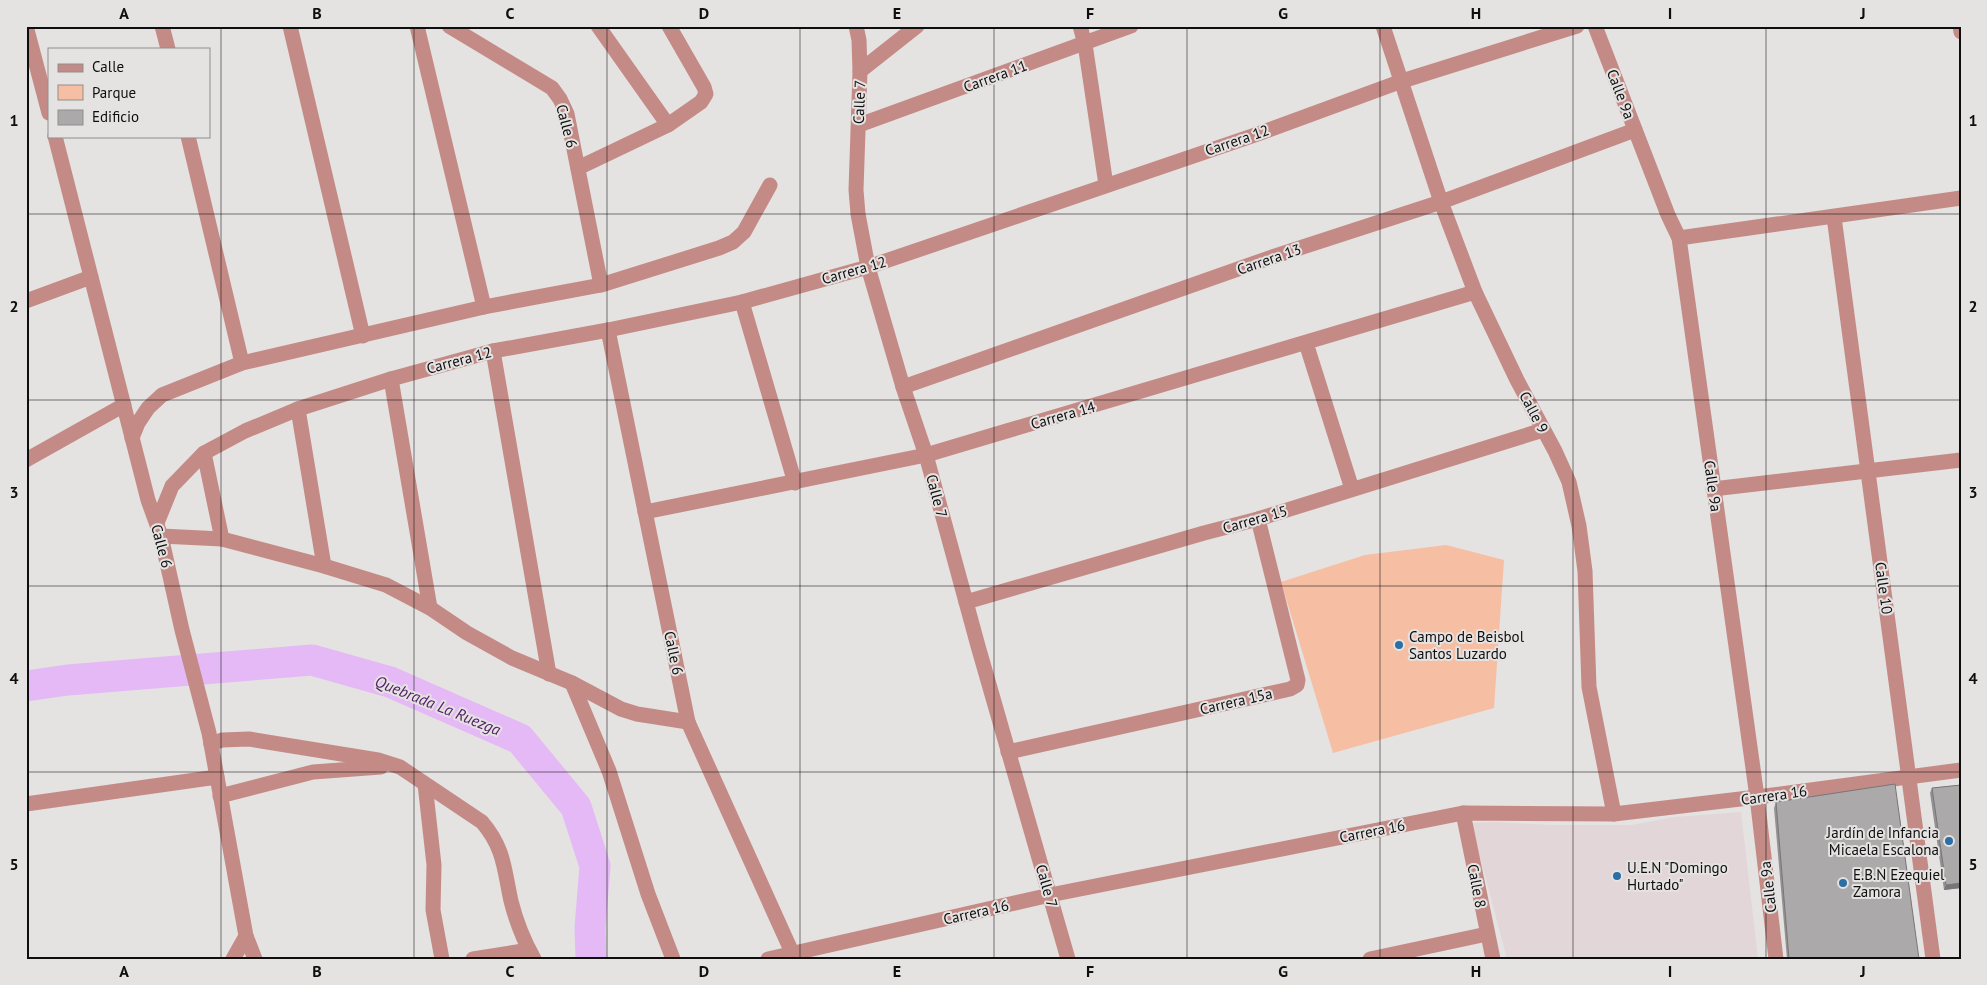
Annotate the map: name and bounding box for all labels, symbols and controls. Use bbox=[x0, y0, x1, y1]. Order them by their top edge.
text: A bbox=[119, 3, 129, 23]
text: B bbox=[312, 3, 322, 23]
text: C bbox=[506, 3, 515, 23]
text: D bbox=[699, 3, 709, 23]
text: E bbox=[893, 3, 901, 23]
text: F bbox=[1086, 3, 1094, 23]
text: G bbox=[1278, 3, 1288, 23]
text: H bbox=[1471, 3, 1481, 23]
text: I bbox=[1668, 3, 1672, 23]
text: J bbox=[1859, 3, 1866, 23]
legend bbox=[48, 48, 210, 138]
street label: Carrera 11 bbox=[961, 56, 1029, 96]
text: Calle bbox=[92, 57, 124, 76]
street label: Calle 9a bbox=[1603, 66, 1639, 122]
street label: Calle 7 bbox=[849, 80, 869, 124]
text: Parque bbox=[92, 83, 136, 102]
street label: Calle 6 bbox=[552, 102, 582, 150]
text: Edificio bbox=[92, 107, 139, 126]
text: 1 bbox=[9, 110, 19, 130]
text: 1 bbox=[1968, 110, 1978, 130]
street label: Carrera 12 bbox=[1202, 120, 1272, 160]
street label: Carrera 13 bbox=[1234, 239, 1304, 279]
street label: Carrera 12 bbox=[819, 252, 889, 288]
text: 2 bbox=[9, 296, 19, 316]
text: 2 bbox=[1968, 296, 1978, 316]
street label: Carrera 12 bbox=[424, 342, 494, 378]
street label: Calle 9 bbox=[1515, 388, 1553, 436]
street label: Carrera 14 bbox=[1028, 397, 1098, 433]
street label: Calle 9a bbox=[1700, 459, 1726, 513]
street label: Calle 7 bbox=[922, 472, 952, 520]
text: 3 bbox=[9, 482, 19, 502]
text: 3 bbox=[1968, 482, 1978, 502]
street label: Carrera 15 bbox=[1220, 501, 1290, 537]
street label: Calle 6 bbox=[147, 522, 177, 570]
street label: Calle 10 bbox=[1871, 561, 1897, 615]
place label: Campo de Beisbol Santos Luzardo bbox=[1409, 627, 1525, 663]
street label: Calle 6 bbox=[660, 629, 688, 677]
marker: Campo de Beisbol Santos Luzardo bbox=[1393, 639, 1405, 651]
text: 4 bbox=[9, 668, 19, 688]
text: 4 bbox=[1968, 668, 1978, 688]
water label: Quebrada La Ruezga bbox=[372, 671, 504, 739]
street label: Carrera 15a bbox=[1198, 683, 1274, 719]
street label: Carrera 16 bbox=[1740, 781, 1808, 809]
street label: Carrera 16 bbox=[1338, 815, 1406, 847]
place label: Jardín de Infancia Micaela Escalona bbox=[1826, 823, 1939, 859]
marker: Jardín de Infancia Micaela Escalona bbox=[1943, 835, 1955, 847]
text: 5 bbox=[9, 854, 19, 874]
text: 5 bbox=[1968, 854, 1978, 874]
place label: U.E.N "Domingo Hurtado" bbox=[1627, 858, 1728, 894]
street label: Calle 9a bbox=[1755, 860, 1781, 914]
street label: Calle 7 bbox=[1032, 862, 1062, 910]
street label: Calle 8 bbox=[1463, 862, 1491, 910]
place label: E.B.N Ezequiel Zamora bbox=[1853, 865, 1945, 901]
marker: U.E.N "Domingo Hurtado" bbox=[1611, 870, 1623, 882]
marker: E.B.N Ezequiel Zamora bbox=[1837, 877, 1849, 889]
street label: Carrera 16 bbox=[941, 895, 1011, 929]
text: A bbox=[119, 961, 129, 981]
text: B bbox=[312, 961, 322, 981]
text: C bbox=[506, 961, 515, 981]
text: D bbox=[699, 961, 709, 981]
text: E bbox=[893, 961, 901, 981]
text: F bbox=[1086, 961, 1094, 981]
text: G bbox=[1278, 961, 1288, 981]
text: H bbox=[1471, 961, 1481, 981]
text: I bbox=[1668, 961, 1672, 981]
text: J bbox=[1859, 961, 1866, 981]

